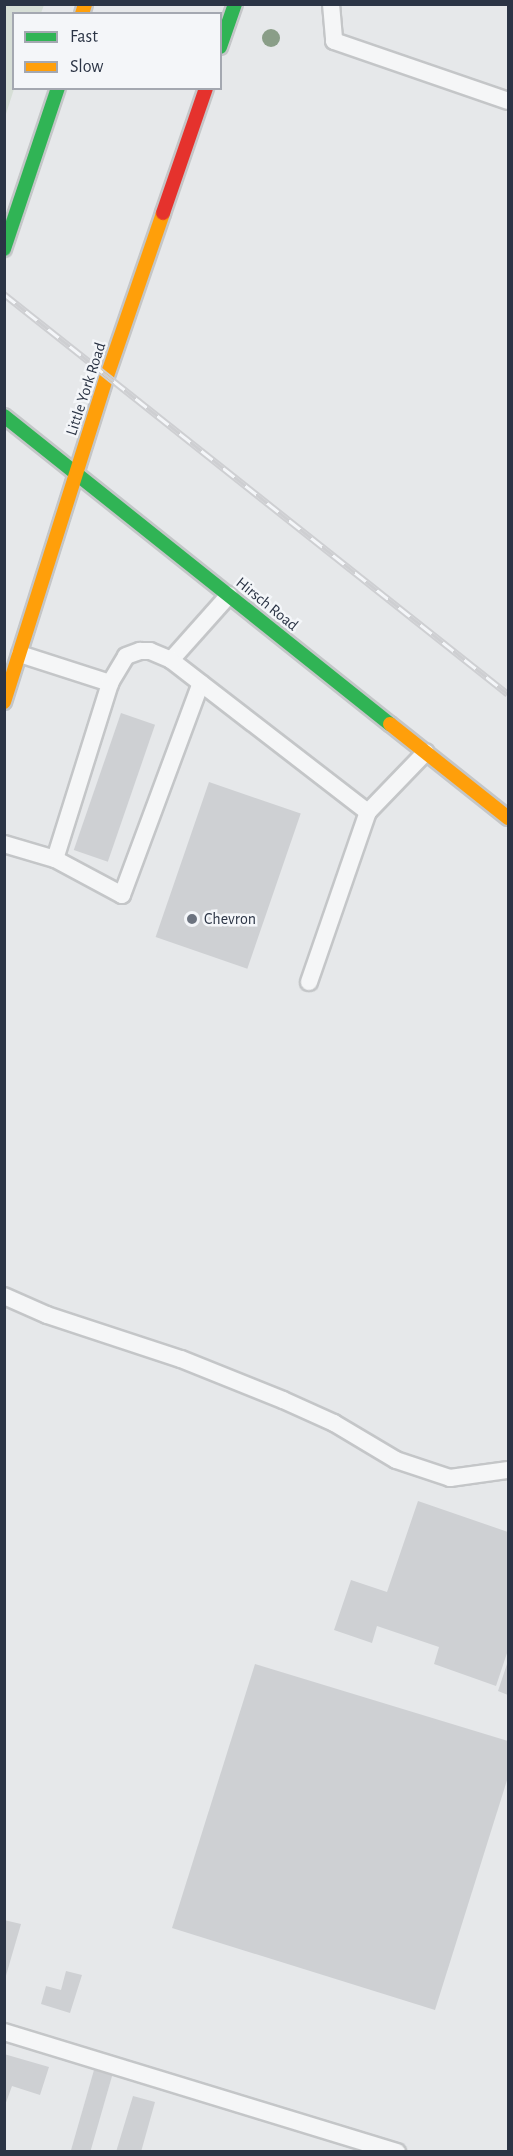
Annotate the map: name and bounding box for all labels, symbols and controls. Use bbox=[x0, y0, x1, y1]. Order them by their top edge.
legend bbox=[12, 12, 222, 90]
text: Fast bbox=[70, 28, 98, 46]
text: Slow bbox=[70, 58, 103, 76]
street label: Little York Road bbox=[62, 340, 110, 438]
street label: Hirsch Road bbox=[232, 573, 302, 635]
place label: Chevron bbox=[204, 909, 256, 929]
marker: Chevron bbox=[185, 912, 199, 926]

